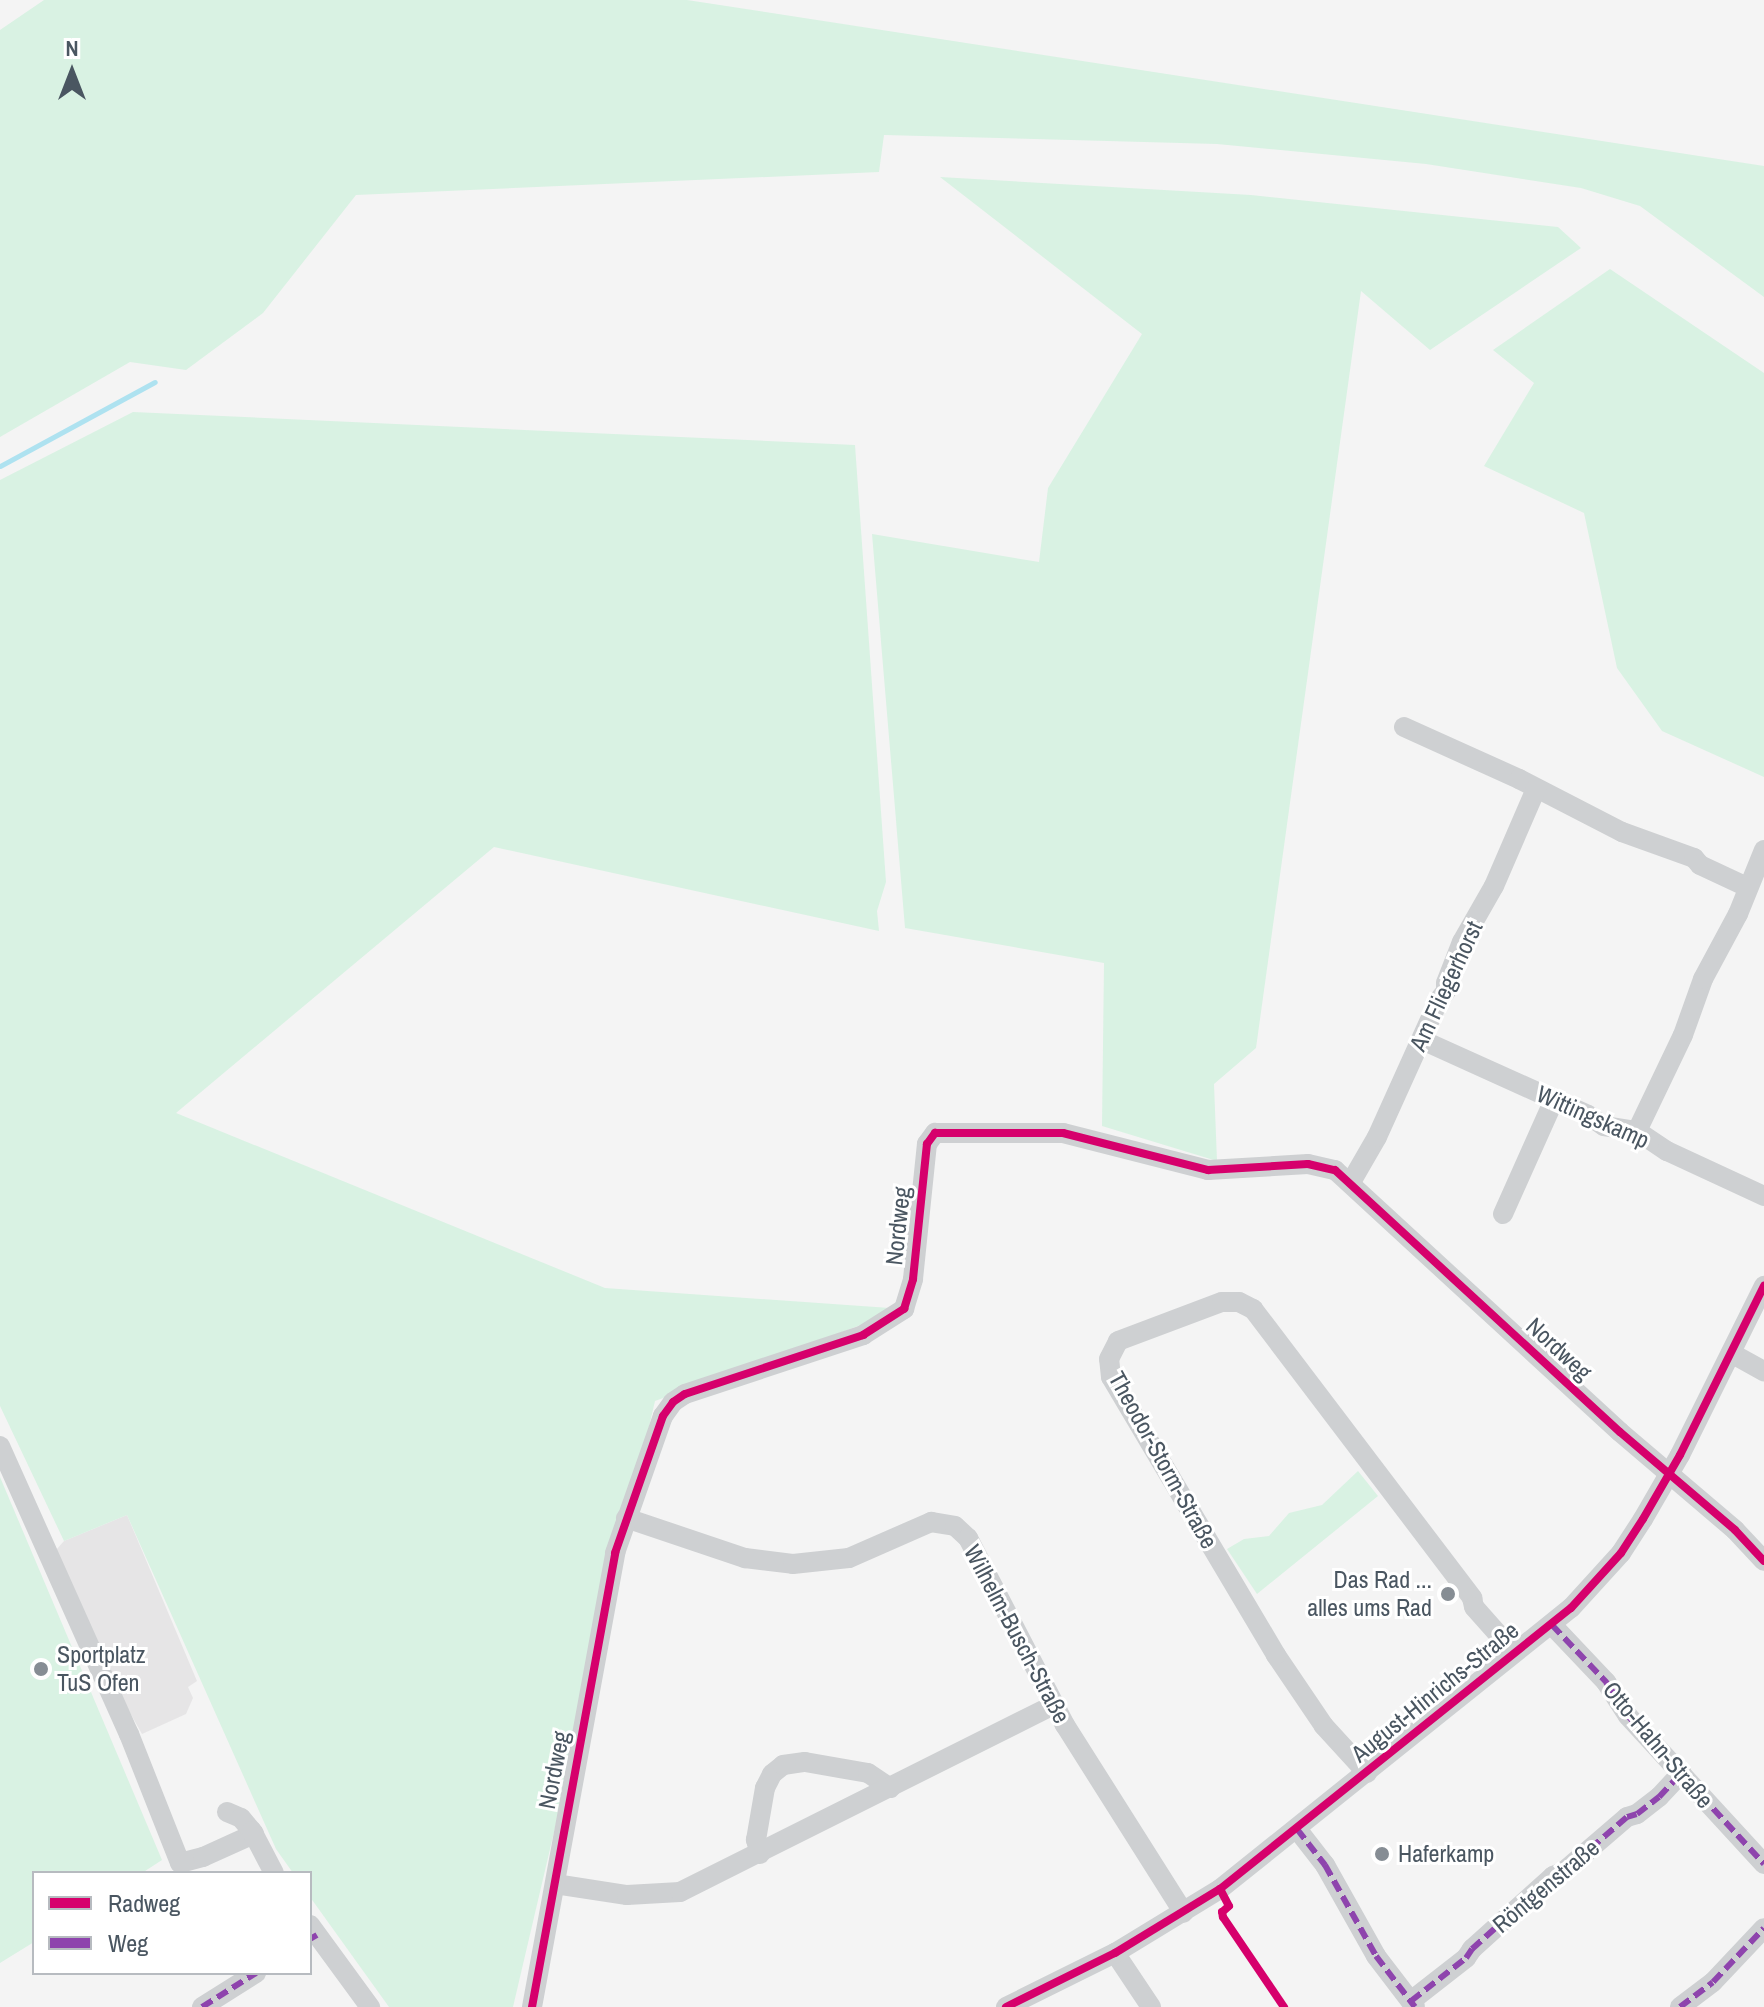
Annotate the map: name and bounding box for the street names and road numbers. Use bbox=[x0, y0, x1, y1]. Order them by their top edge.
street label: Am Fliegerhorst bbox=[1403, 916, 1489, 1056]
street label: Wittingskamp bbox=[1532, 1079, 1654, 1155]
street label: Nordweg bbox=[880, 1185, 916, 1267]
street label: Nordweg bbox=[1520, 1312, 1598, 1386]
street label: Theodor-Storm-Straße bbox=[1102, 1366, 1224, 1554]
street label: Wilhelm-Busch-Straße bbox=[958, 1540, 1076, 1728]
street label: August-Hinrichs-Straße bbox=[1346, 1616, 1524, 1768]
street label: Otto-Hahn-Straße bbox=[1597, 1676, 1719, 1814]
street label: Nordweg bbox=[532, 1729, 576, 1811]
street label: Röntgenstraße bbox=[1487, 1833, 1605, 1939]

